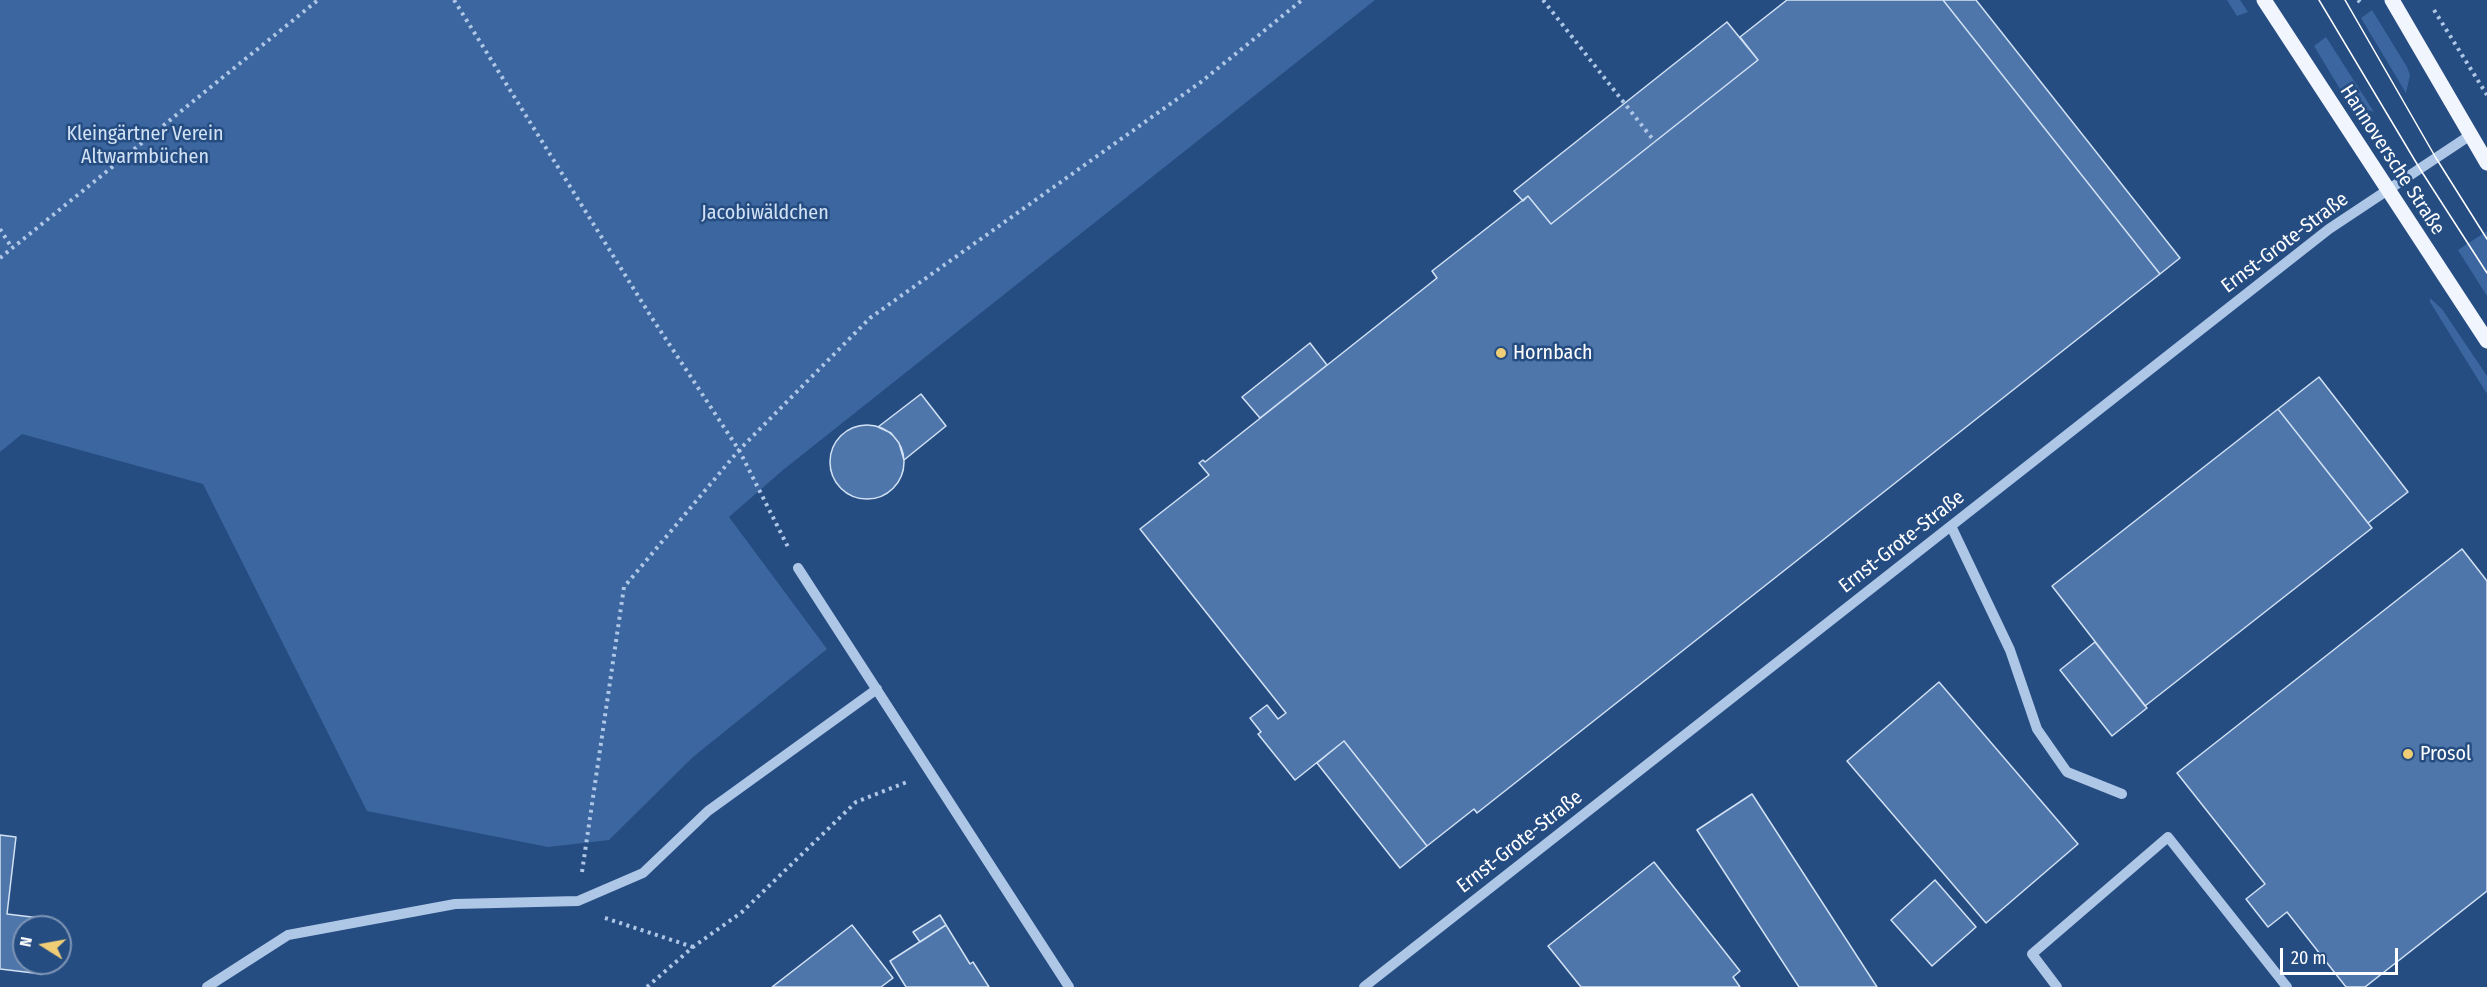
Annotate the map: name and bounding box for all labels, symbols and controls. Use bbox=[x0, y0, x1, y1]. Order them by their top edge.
street label: Hannoversche Straße bbox=[2334, 80, 2450, 240]
park label: Kleingärtner Verein Altwarmbüchen bbox=[66, 122, 224, 169]
street label: Ernst-Grote-Straße bbox=[2217, 187, 2353, 299]
park label: Jacobiwäldchen bbox=[701, 201, 829, 225]
place label: Hornbach bbox=[1513, 341, 1593, 365]
marker: Hornbach bbox=[1494, 346, 1508, 360]
street label: Ernst-Grote-Straße bbox=[1834, 486, 1970, 598]
place label: Prosol bbox=[2420, 742, 2471, 766]
marker: Prosol bbox=[2401, 747, 2415, 761]
street label: Ernst-Grote-Straße bbox=[1452, 786, 1588, 898]
north arrow bbox=[12, 915, 72, 975]
text: N bbox=[16, 935, 36, 948]
scale bar bbox=[2283, 936, 2402, 974]
text: 20 m bbox=[2291, 947, 2326, 969]

